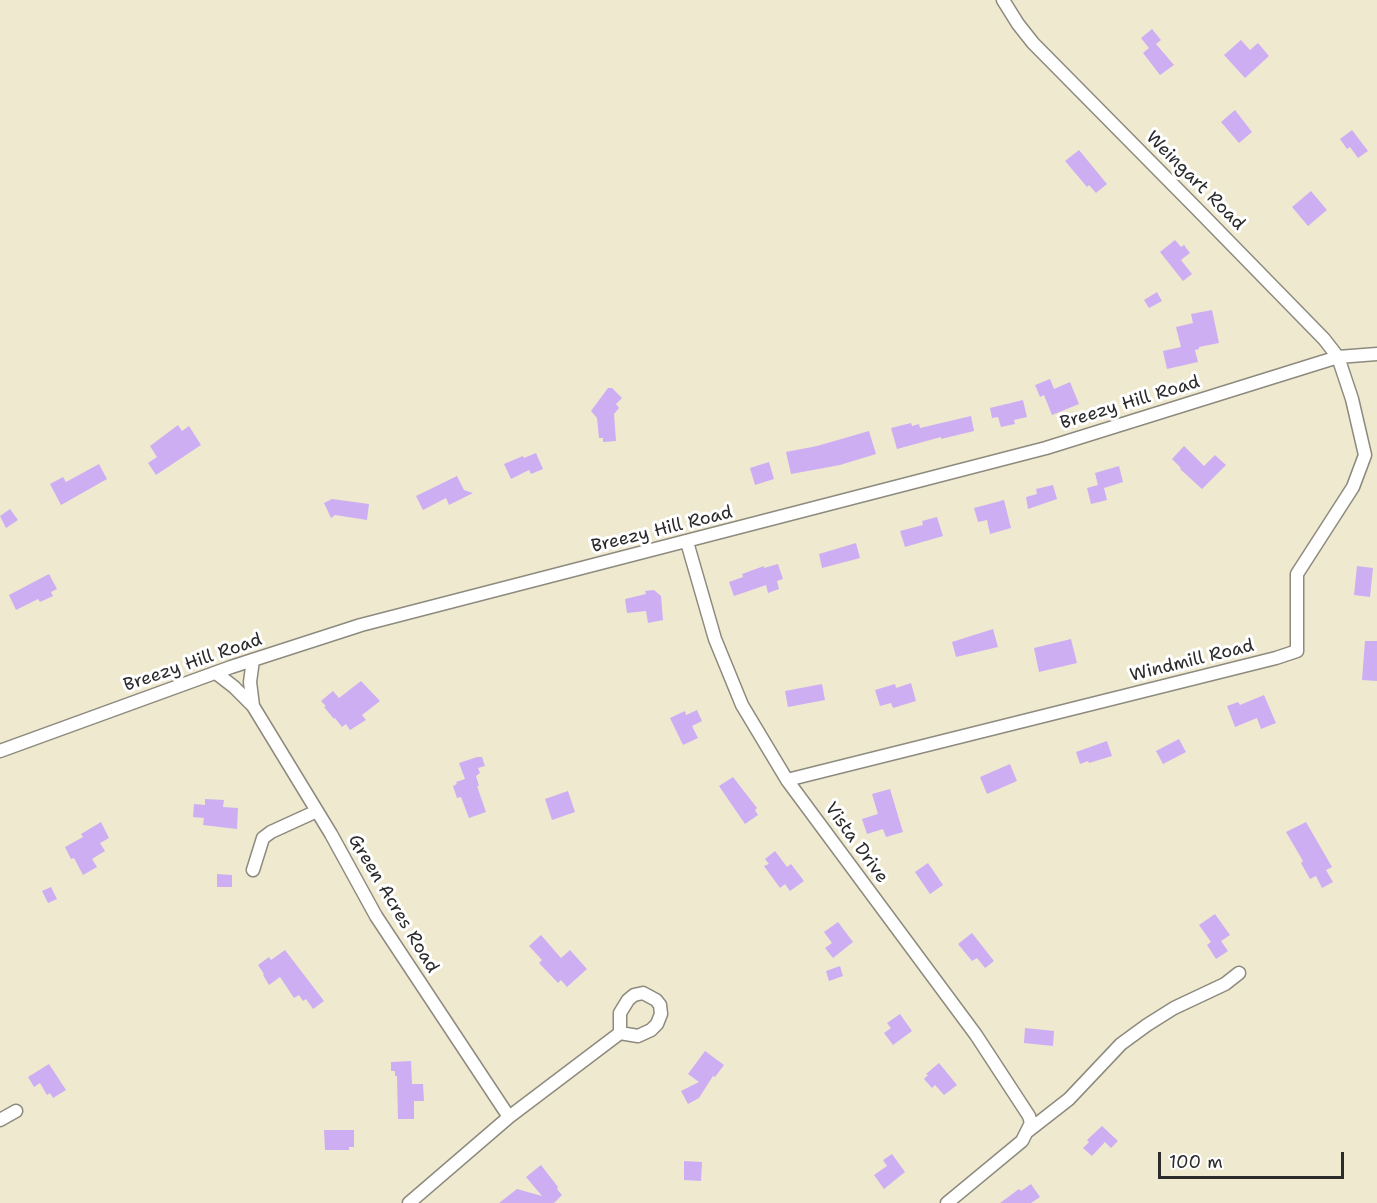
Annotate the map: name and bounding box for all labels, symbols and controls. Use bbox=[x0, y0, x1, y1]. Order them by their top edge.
street label: Weingart Road bbox=[1141, 127, 1249, 235]
street label: Breezy Hill Road bbox=[1058, 372, 1202, 434]
street label: Breezy Hill Road bbox=[589, 502, 735, 558]
street label: Breezy Hill Road bbox=[121, 629, 265, 697]
street label: Windmill Road bbox=[1128, 635, 1256, 687]
street label: Vista Drive bbox=[820, 798, 892, 888]
street label: Green Acres Road bbox=[343, 831, 443, 977]
scale bar bbox=[1161, 1140, 1347, 1178]
text: 100 m bbox=[1169, 1150, 1223, 1174]

